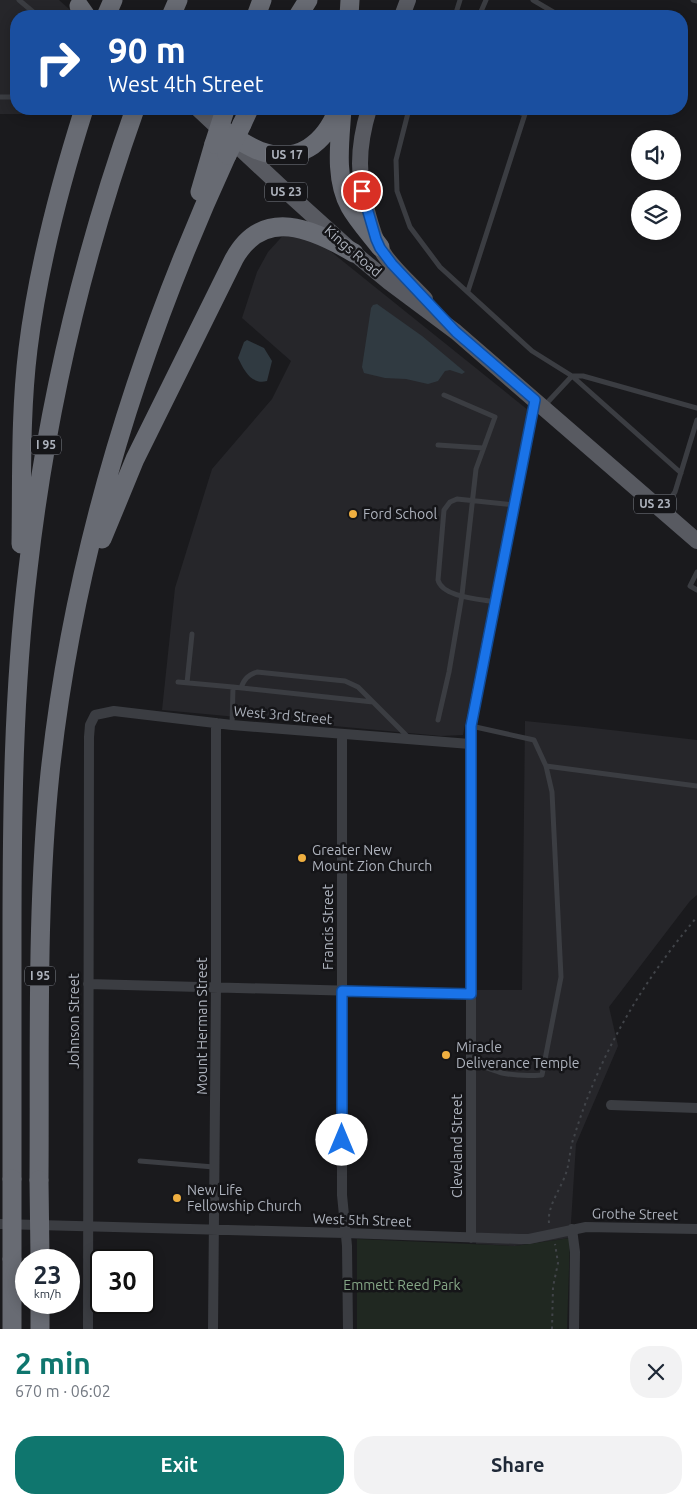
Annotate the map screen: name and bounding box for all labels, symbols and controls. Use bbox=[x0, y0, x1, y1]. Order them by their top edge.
icon: right bbox=[25, 30, 90, 95]
text: 90 m bbox=[108, 30, 186, 70]
text: West 4th Street bbox=[108, 71, 263, 96]
map controls bbox=[631, 130, 681, 240]
button: sound bbox=[631, 130, 681, 180]
road number: US 17 bbox=[266, 146, 308, 164]
pin bbox=[341, 170, 383, 212]
icon: arrive bbox=[348, 177, 376, 205]
road number: US 23 bbox=[265, 182, 307, 202]
button: layers bbox=[631, 190, 681, 240]
street label: Kings Road bbox=[321, 222, 385, 280]
road number: I 95 bbox=[31, 436, 61, 454]
road number: US 23 bbox=[634, 494, 676, 514]
place label: Ford School bbox=[363, 506, 437, 522]
marker: Ford School bbox=[347, 508, 359, 520]
street label: West 3rd Street bbox=[233, 703, 333, 727]
place label: Greater New Mount Zion Church bbox=[312, 842, 432, 874]
marker: Greater New Mount Zion Church bbox=[296, 852, 308, 864]
street label: Francis Street bbox=[320, 884, 336, 970]
street label: Mount Herman Street bbox=[194, 957, 210, 1095]
road number: I 95 bbox=[25, 966, 55, 986]
street label: Johnson Street bbox=[66, 973, 82, 1069]
place label: Miracle Deliverance Temple bbox=[456, 1039, 580, 1071]
marker: Miracle Deliverance Temple bbox=[440, 1049, 452, 1061]
street label: Cleveland Street bbox=[449, 1094, 465, 1198]
position arrow bbox=[315, 1113, 367, 1165]
place label: New Life Fellowship Church bbox=[187, 1182, 302, 1214]
marker: New Life Fellowship Church bbox=[171, 1192, 183, 1204]
street label: Grothe Street bbox=[592, 1205, 679, 1223]
street label: West 5th Street bbox=[312, 1210, 412, 1230]
speed limit sign: 30 bbox=[90, 1249, 155, 1314]
text: 23 bbox=[33, 1261, 62, 1289]
park label: Emmett Reed Park bbox=[343, 1277, 461, 1293]
text: km/h bbox=[34, 1287, 61, 1300]
text: 2 min bbox=[15, 1346, 91, 1380]
button: close bbox=[630, 1346, 682, 1398]
text: 670 m · 06:02 bbox=[15, 1382, 111, 1400]
button: Exit bbox=[15, 1436, 344, 1494]
button: Share bbox=[354, 1436, 682, 1494]

